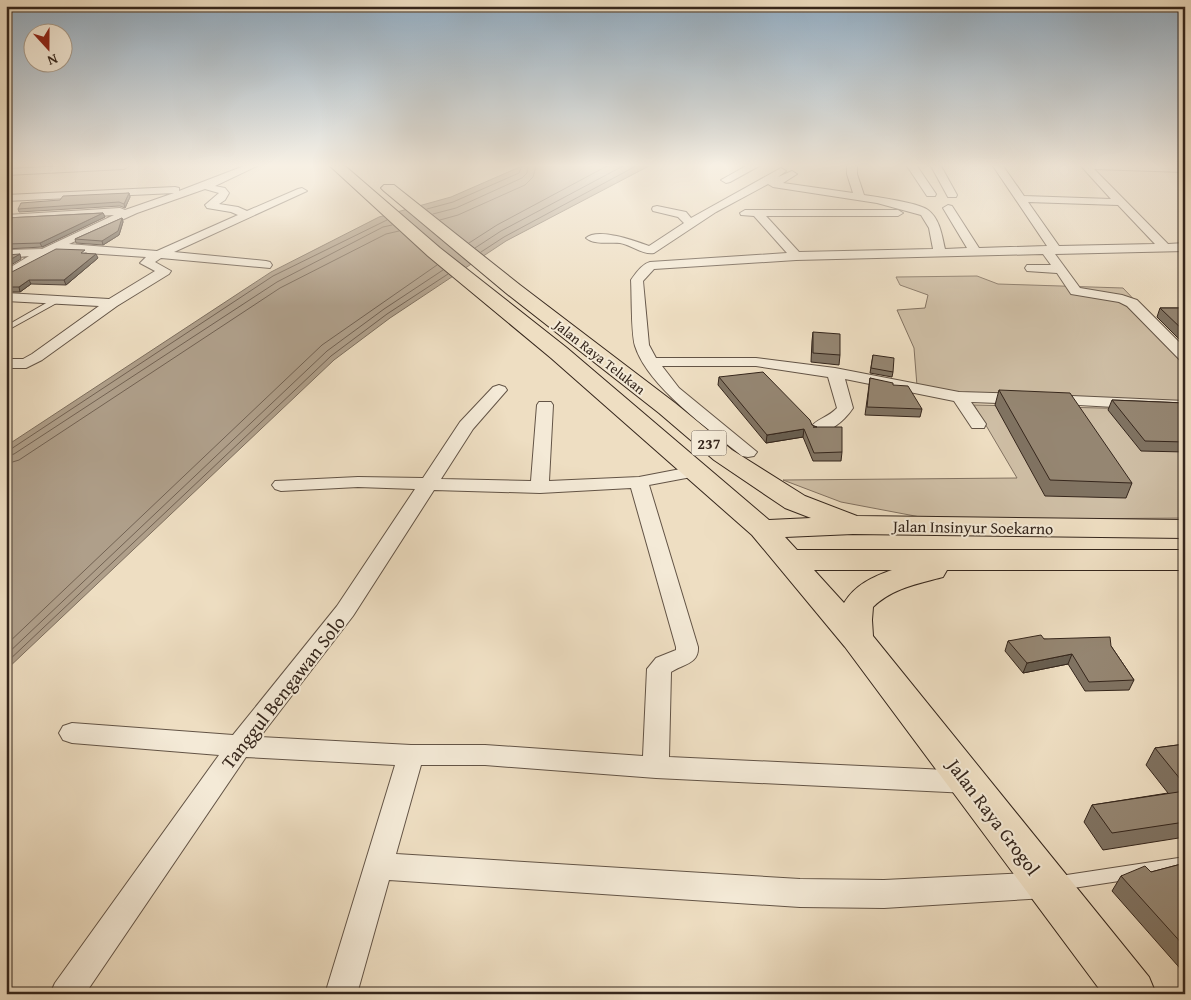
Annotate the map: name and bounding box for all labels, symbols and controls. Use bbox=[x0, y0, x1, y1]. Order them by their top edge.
north arrow bbox=[22, 22, 72, 72]
text: N bbox=[44, 49, 61, 71]
street label: Jalan Raya Telukan bbox=[549, 314, 650, 399]
road number: 237 bbox=[692, 430, 726, 456]
street label: Jalan Insinyur Soekarno bbox=[891, 514, 1053, 540]
street label: Tanggul Bengawan Solo bbox=[214, 609, 352, 775]
street label: Jalan Raya Grogol bbox=[940, 751, 1047, 881]

